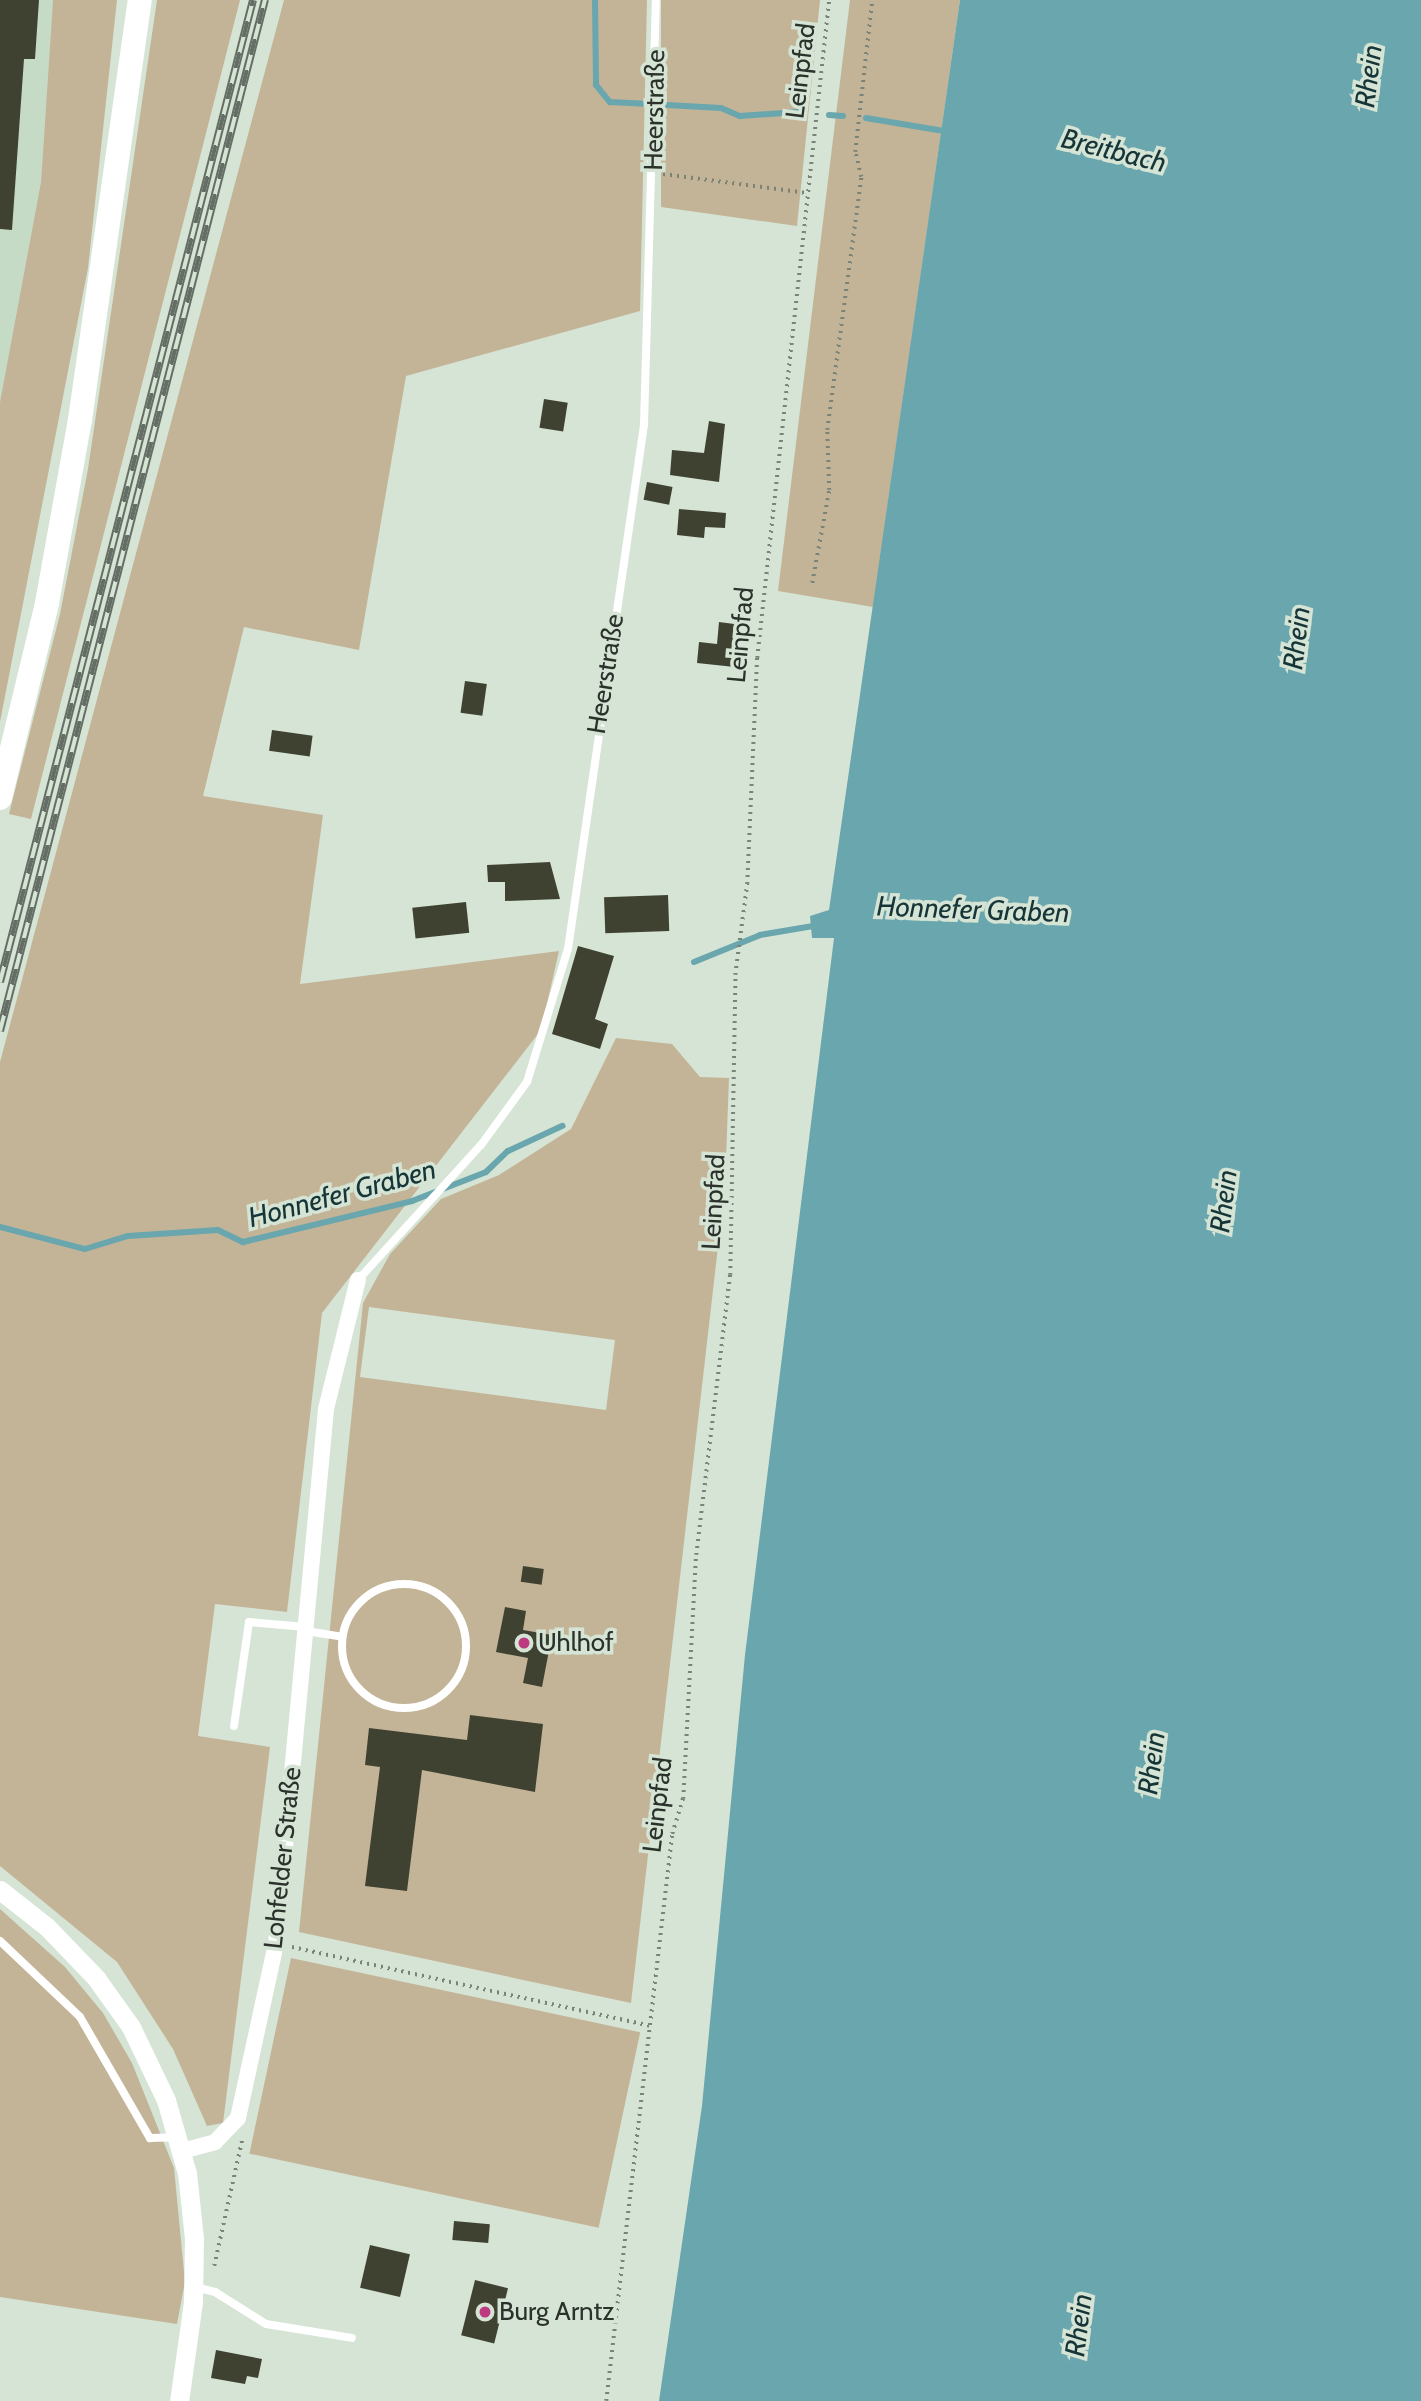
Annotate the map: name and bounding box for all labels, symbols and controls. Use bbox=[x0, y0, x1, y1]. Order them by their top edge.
street label: Leinpfad bbox=[780, 22, 822, 120]
water label: Rhein bbox=[1347, 43, 1389, 109]
street label: Heerstraße bbox=[638, 49, 672, 171]
water label: Breitbach bbox=[1058, 121, 1170, 179]
street label: Leinpfad bbox=[721, 586, 761, 684]
water label: Rhein bbox=[1275, 605, 1317, 671]
street label: Heerstraße bbox=[581, 612, 631, 736]
water label: Honnefer Graben bbox=[876, 889, 1070, 929]
water label: Honnefer Graben bbox=[244, 1152, 440, 1234]
street label: Leinpfad bbox=[696, 1153, 732, 1251]
water label: Rhein bbox=[1202, 1168, 1244, 1234]
place label: Uhlhof bbox=[538, 1627, 614, 1659]
marker: Uhlhof bbox=[516, 1635, 532, 1651]
water label: Rhein bbox=[1130, 1730, 1172, 1796]
street label: Leinpfad bbox=[637, 1756, 679, 1854]
street label: Lohfelder Straße bbox=[258, 1765, 308, 1951]
water label: Rhein bbox=[1057, 2292, 1099, 2358]
place label: Burg Arntz bbox=[499, 2296, 614, 2328]
marker: Burg Arntz bbox=[477, 2304, 493, 2320]

